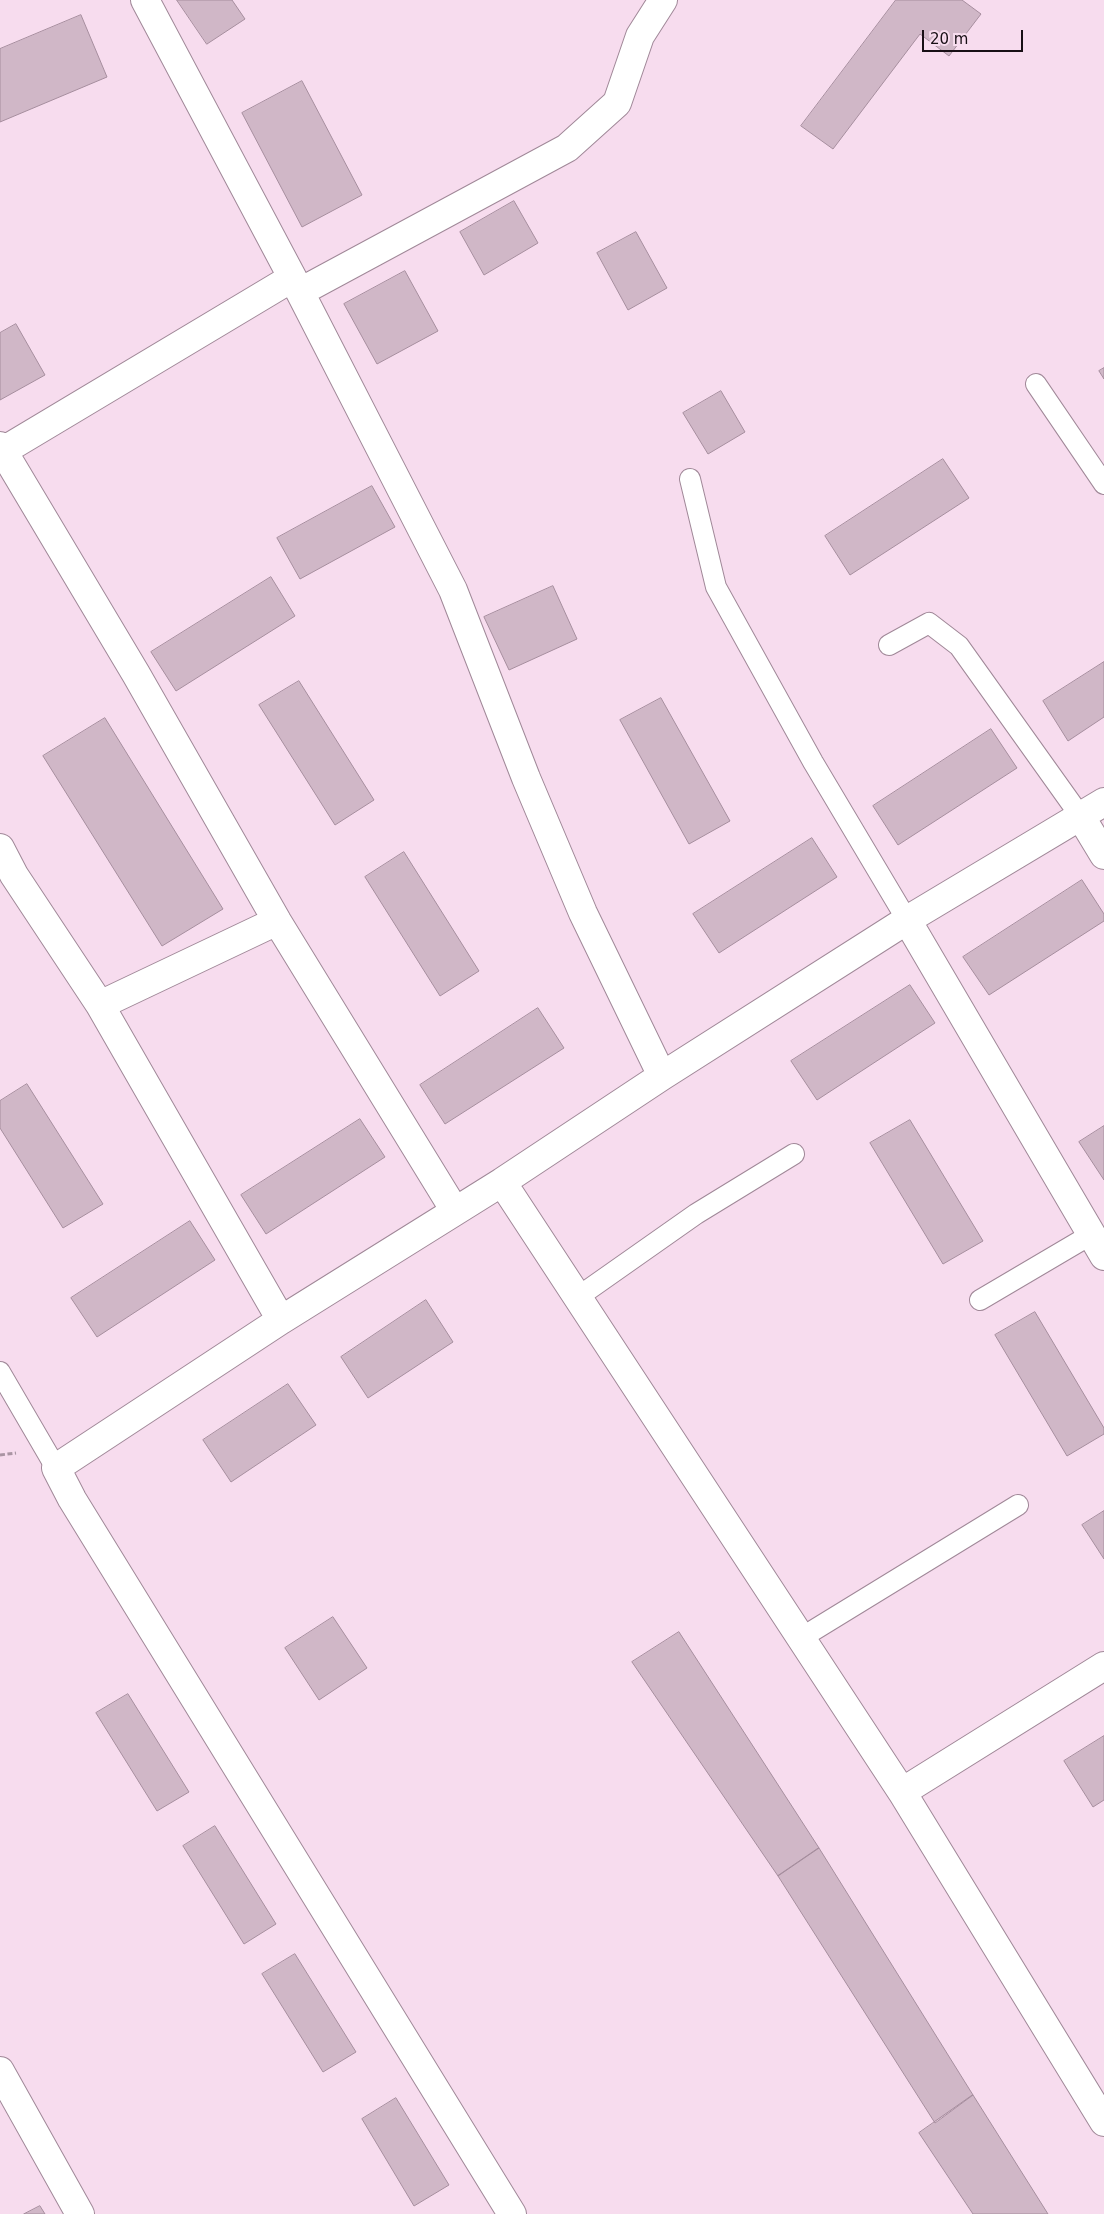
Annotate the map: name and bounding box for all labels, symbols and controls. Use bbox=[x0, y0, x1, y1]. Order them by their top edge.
scale bar bbox=[924, 20, 1025, 52]
text: 20 m bbox=[930, 30, 968, 48]

